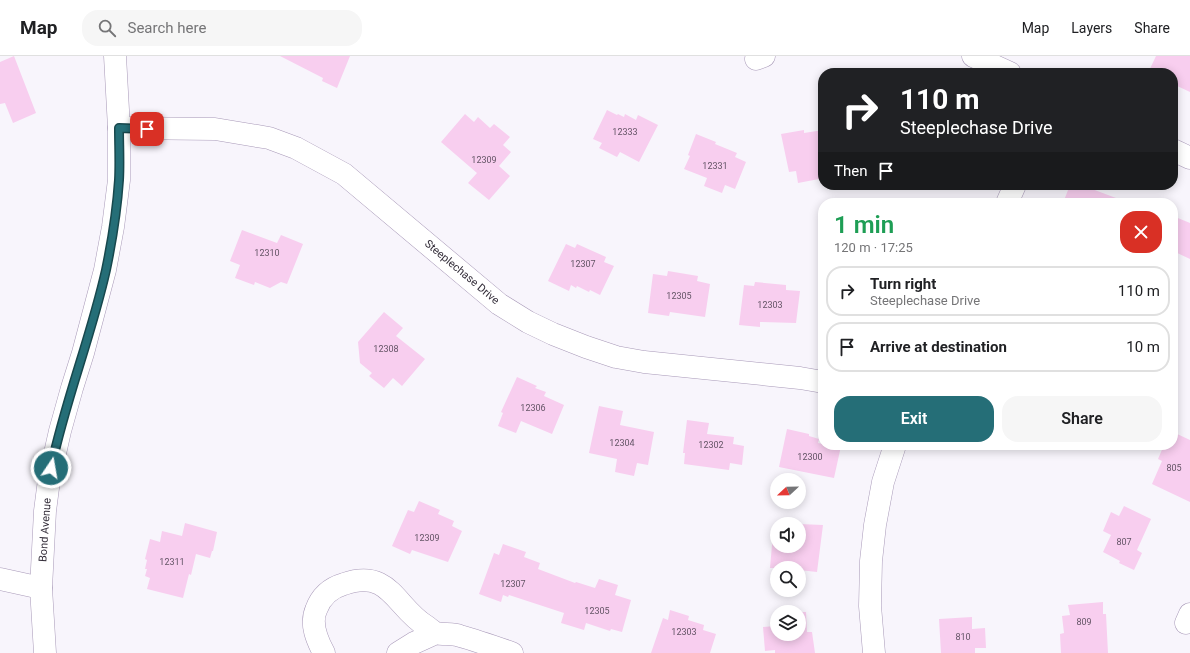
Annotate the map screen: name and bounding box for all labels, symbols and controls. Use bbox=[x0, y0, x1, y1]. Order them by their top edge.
search box bbox=[82, 10, 362, 46]
text: Map bbox=[20, 16, 58, 39]
icon: search bbox=[96, 17, 118, 39]
text: Search here bbox=[128, 19, 206, 37]
text: Map bbox=[1022, 20, 1049, 36]
text: Layers bbox=[1071, 20, 1112, 36]
text: Share bbox=[1134, 20, 1170, 36]
text: 110 m bbox=[900, 83, 979, 116]
icon: right bbox=[834, 84, 886, 136]
pin bbox=[130, 112, 164, 146]
text: Steeplechase Drive bbox=[900, 117, 1053, 138]
icon: arrive bbox=[136, 118, 158, 140]
house number: 12333 bbox=[612, 127, 638, 137]
house number: 12309 bbox=[471, 155, 497, 165]
icon: arrive bbox=[875, 160, 897, 182]
house number: 12331 bbox=[702, 161, 728, 171]
text: Then bbox=[834, 162, 867, 180]
text: 1 min bbox=[834, 211, 894, 239]
button: close bbox=[1120, 211, 1162, 253]
street label: Steeplechase Drive bbox=[422, 237, 502, 307]
text: 120 m · 17:25 bbox=[834, 240, 913, 255]
house number: 12310 bbox=[254, 248, 280, 258]
house number: 12307 bbox=[570, 259, 596, 269]
text: Turn right bbox=[870, 275, 936, 293]
icon: right bbox=[836, 280, 858, 302]
text: 110 m bbox=[1118, 282, 1160, 300]
house number: 12305 bbox=[666, 291, 692, 301]
text: Steeplechase Drive bbox=[870, 293, 980, 308]
house number: 12303 bbox=[757, 300, 783, 310]
icon: arrive bbox=[836, 336, 858, 358]
text: Arrive at destination bbox=[870, 338, 1007, 356]
text: 10 m bbox=[1126, 338, 1160, 356]
house number: 12308 bbox=[373, 344, 399, 354]
button: Exit bbox=[834, 396, 994, 442]
button: Share bbox=[1002, 396, 1162, 442]
house number: 12306 bbox=[520, 403, 546, 413]
house number: 12304 bbox=[609, 438, 635, 448]
house number: 12302 bbox=[698, 440, 724, 450]
position arrow bbox=[30, 447, 72, 489]
house number: 12300 bbox=[797, 452, 823, 462]
house number: 805 bbox=[1166, 463, 1182, 473]
north arrow bbox=[770, 473, 806, 509]
map controls bbox=[770, 473, 806, 641]
street label: Bond Avenue bbox=[36, 497, 54, 562]
button: sound bbox=[770, 517, 806, 553]
house number: 12309 bbox=[414, 533, 440, 543]
house number: 807 bbox=[1116, 537, 1132, 547]
house number: 12311 bbox=[159, 557, 185, 567]
button: search bbox=[770, 561, 806, 597]
house number: 12307 bbox=[500, 579, 526, 589]
button: layers bbox=[770, 605, 806, 641]
house number: 12305 bbox=[584, 606, 610, 616]
house number: 809 bbox=[1076, 617, 1092, 627]
house number: 12303 bbox=[671, 627, 697, 637]
house number: 810 bbox=[955, 632, 971, 642]

